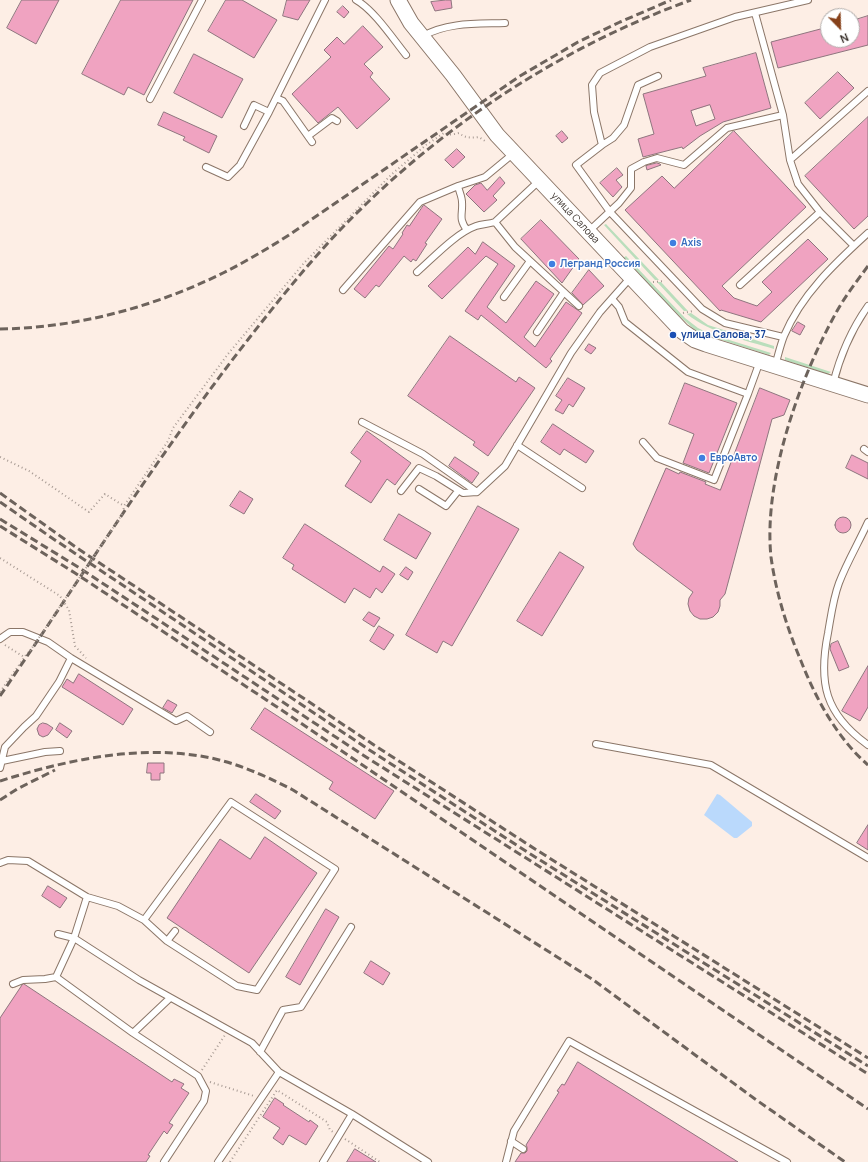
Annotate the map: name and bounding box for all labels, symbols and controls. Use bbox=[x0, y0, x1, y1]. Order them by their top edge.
north arrow bbox=[820, 8, 860, 48]
text: N bbox=[838, 30, 851, 47]
street label: улица Салова bbox=[548, 190, 602, 246]
place label: Axis bbox=[681, 237, 701, 249]
marker: Axis bbox=[668, 238, 678, 248]
place label: Легранд Россия bbox=[560, 258, 640, 270]
marker: Легранд Россия bbox=[547, 259, 557, 269]
place label: улица Салова, 37 bbox=[681, 329, 766, 341]
marker: улица Салова, 37 bbox=[668, 330, 678, 340]
place label: ЕвроАвто bbox=[710, 452, 757, 464]
marker: ЕвроАвто bbox=[697, 453, 707, 463]

